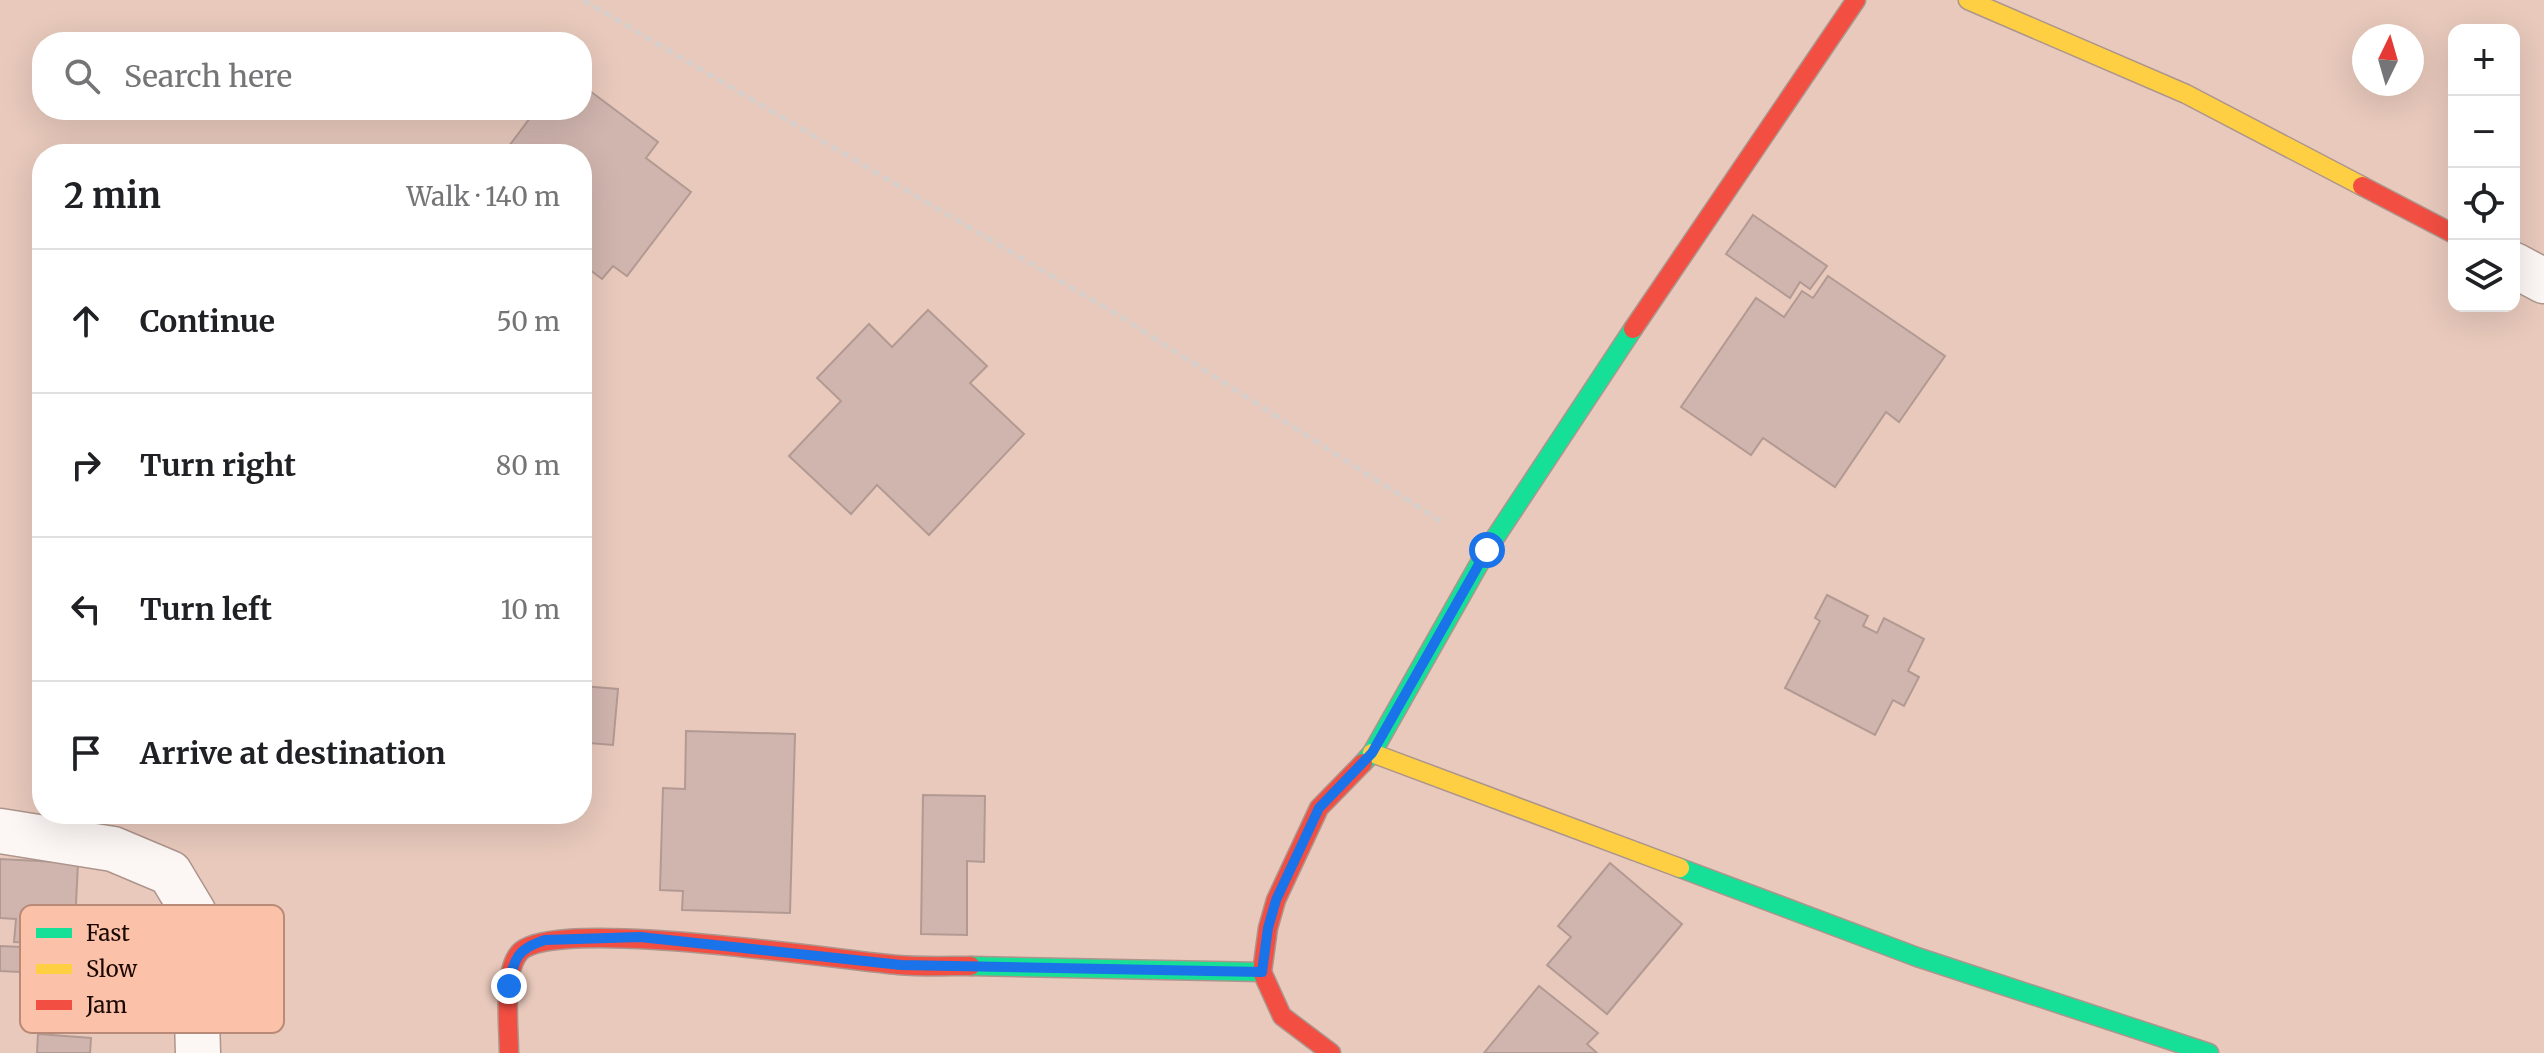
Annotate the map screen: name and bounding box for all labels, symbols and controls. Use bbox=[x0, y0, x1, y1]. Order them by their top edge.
north arrow bbox=[2352, 24, 2424, 96]
map controls bbox=[2448, 24, 2520, 312]
button: + bbox=[2448, 24, 2520, 96]
search box bbox=[32, 32, 592, 120]
icon: search bbox=[60, 54, 104, 98]
text: Search here bbox=[124, 57, 292, 95]
button: − bbox=[2448, 96, 2520, 168]
button: locate bbox=[2448, 168, 2520, 240]
text: 2 min bbox=[64, 175, 161, 217]
text: Walk · 140 m bbox=[406, 180, 560, 213]
button: layers bbox=[2448, 240, 2520, 312]
icon: ahead bbox=[64, 299, 108, 343]
text: Continue bbox=[140, 302, 275, 340]
text: 50 m bbox=[496, 305, 560, 338]
icon: right bbox=[64, 443, 108, 487]
text: Turn right bbox=[140, 446, 296, 484]
text: 80 m bbox=[496, 449, 560, 482]
route start bbox=[1469, 532, 1505, 568]
icon: left bbox=[64, 587, 108, 631]
text: Turn left bbox=[140, 590, 272, 628]
text: 10 m bbox=[501, 593, 560, 626]
icon: arrive bbox=[64, 731, 108, 775]
text: Arrive at destination bbox=[140, 734, 446, 772]
legend bbox=[20, 905, 284, 1033]
text: Fast bbox=[86, 919, 130, 947]
text: Slow bbox=[86, 955, 137, 983]
route end bbox=[491, 968, 527, 1004]
text: Jam bbox=[85, 991, 127, 1019]

